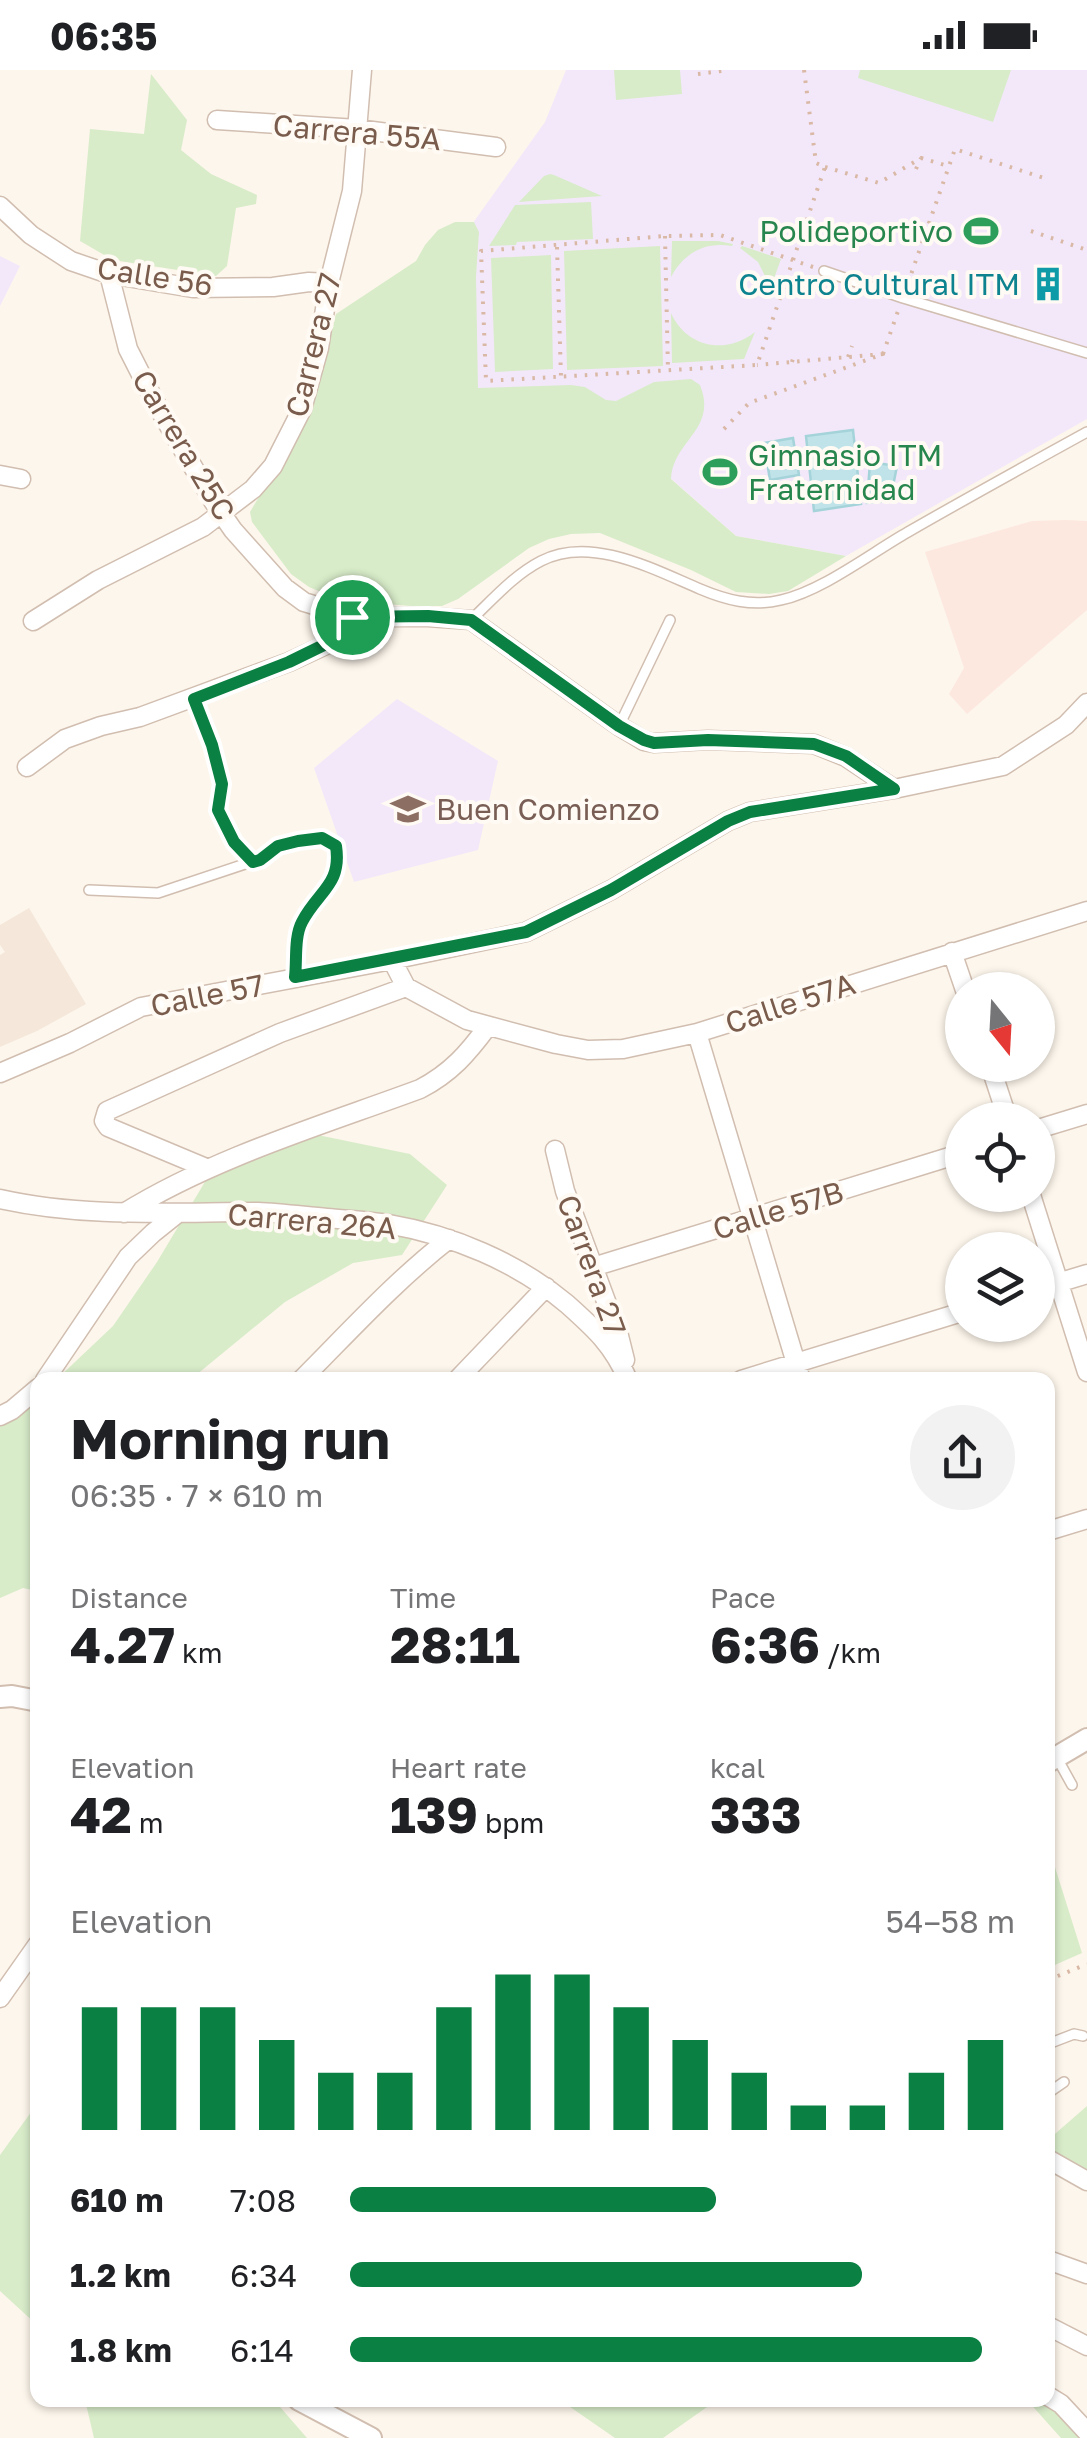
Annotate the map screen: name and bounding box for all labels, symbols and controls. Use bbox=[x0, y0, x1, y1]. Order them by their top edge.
text: 06:35 bbox=[50, 13, 157, 58]
street label: Carrera 55A bbox=[271, 107, 443, 157]
sports icon: Polideportivo bbox=[962, 212, 1000, 250]
place label: Polideportivo bbox=[759, 213, 953, 249]
street label: Calle 56 bbox=[95, 249, 215, 303]
building icon: Centro Cultural ITM bbox=[1029, 265, 1067, 303]
place label: Centro Cultural ITM bbox=[738, 266, 1020, 302]
street label: Carrera 27 bbox=[278, 269, 348, 421]
street label: Carrera 25C bbox=[125, 363, 243, 527]
place label: Gimnasio ITM Fraternidad bbox=[748, 437, 942, 507]
sports icon: Gimnasio ITM Fraternidad bbox=[701, 453, 739, 491]
pin bbox=[310, 575, 395, 660]
icon: arrive bbox=[325, 590, 380, 645]
school or university icon: Buen Comienzo bbox=[389, 790, 427, 828]
place label: Buen Comienzo bbox=[436, 791, 660, 827]
street label: Calle 57A bbox=[720, 965, 860, 1041]
street label: Calle 57 bbox=[147, 966, 267, 1024]
north arrow bbox=[945, 972, 1055, 1082]
map controls bbox=[945, 972, 1055, 1342]
button: locate bbox=[945, 1102, 1055, 1212]
street label: Calle 57B bbox=[708, 1173, 848, 1247]
street label: Carrera 27 bbox=[550, 1190, 634, 1340]
street label: Carrera 26A bbox=[226, 1196, 398, 1246]
button: layers bbox=[945, 1232, 1055, 1342]
text: Morning run bbox=[70, 1405, 390, 1471]
button: share bbox=[910, 1405, 1015, 1510]
text: 06:35 · 7 × 610 m bbox=[70, 1476, 323, 1514]
text: Distance bbox=[70, 1581, 188, 1614]
text: Time bbox=[390, 1581, 456, 1614]
text: Pace bbox=[710, 1581, 775, 1614]
text: 4.27 bbox=[70, 1614, 175, 1674]
text: 28:11 bbox=[390, 1614, 520, 1674]
text: 6:36 bbox=[710, 1614, 820, 1674]
text: km bbox=[175, 1636, 223, 1669]
text: /km bbox=[820, 1636, 881, 1669]
text: Elevation bbox=[70, 1751, 195, 1784]
text: Heart rate bbox=[390, 1751, 527, 1784]
text: kcal bbox=[710, 1751, 765, 1784]
text: 42 bbox=[70, 1784, 132, 1844]
text: 139 bbox=[390, 1784, 478, 1844]
text: 333 bbox=[710, 1784, 802, 1844]
text: m bbox=[132, 1806, 164, 1839]
text: bpm bbox=[478, 1806, 544, 1839]
text: Elevation bbox=[70, 1902, 212, 1940]
text: 54–58 m bbox=[886, 1902, 1015, 1940]
text: 610 m bbox=[70, 2181, 164, 2219]
text: 7:08 bbox=[230, 2181, 296, 2219]
text: 1.2 km bbox=[70, 2256, 171, 2294]
text: 6:34 bbox=[230, 2256, 297, 2294]
text: 1.8 km bbox=[70, 2331, 172, 2369]
text: 6:14 bbox=[230, 2331, 294, 2369]

